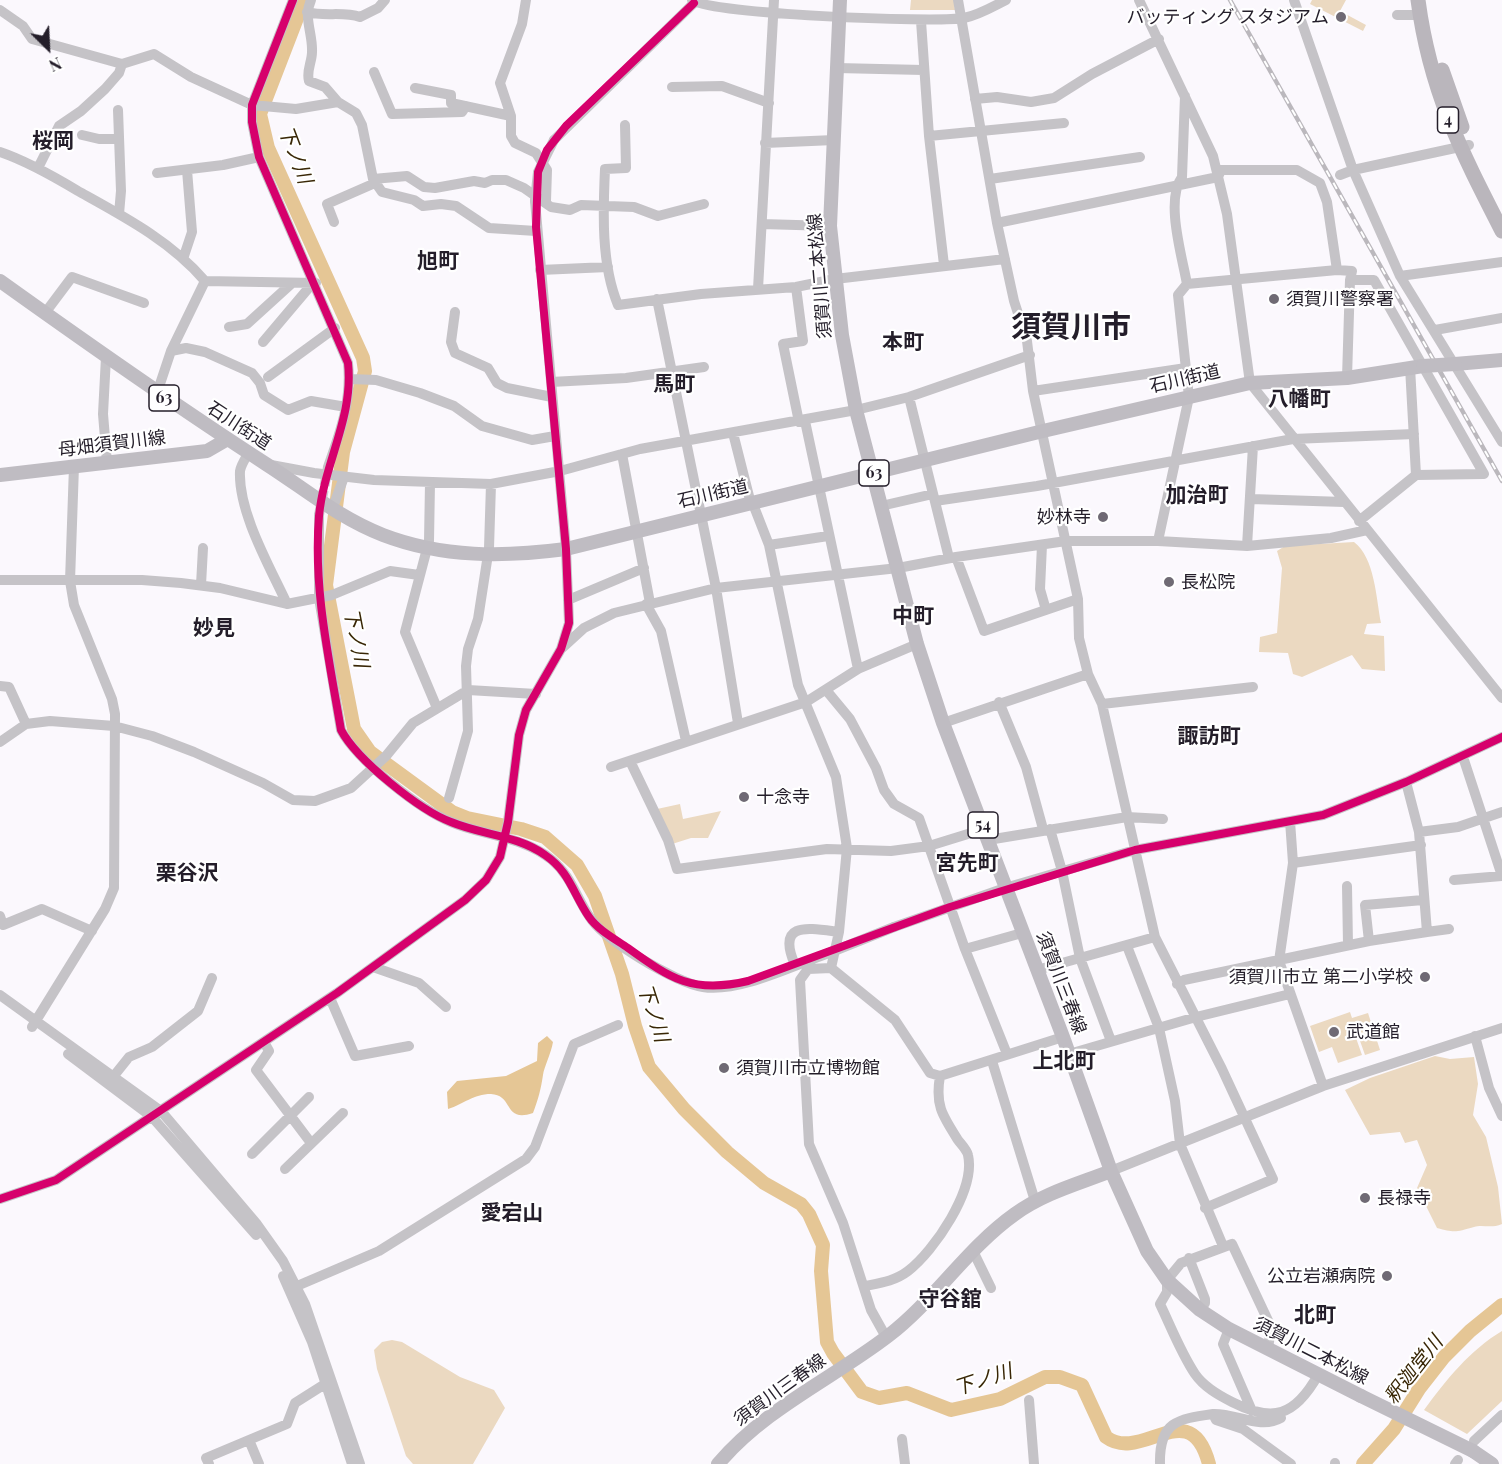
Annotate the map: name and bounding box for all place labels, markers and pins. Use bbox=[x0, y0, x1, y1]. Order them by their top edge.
place label: バッティング スタジアム bbox=[1127, 6, 1329, 28]
marker: バッティング スタジアム bbox=[1334, 10, 1348, 24]
place label: 須賀川警察署 bbox=[1286, 288, 1394, 310]
marker: 須賀川警察署 bbox=[1267, 292, 1281, 306]
place label: 妙林寺 bbox=[1037, 506, 1091, 528]
marker: 妙林寺 bbox=[1096, 510, 1110, 524]
place label: 長松院 bbox=[1181, 571, 1235, 593]
marker: 長松院 bbox=[1162, 575, 1176, 589]
place label: 十念寺 bbox=[756, 786, 810, 808]
marker: 十念寺 bbox=[737, 790, 751, 804]
place label: 須賀川市立 第二小学校 bbox=[1229, 966, 1413, 988]
marker: 須賀川市立 第二小学校 bbox=[1418, 970, 1432, 984]
place label: 武道館 bbox=[1346, 1021, 1400, 1043]
marker: 武道館 bbox=[1327, 1025, 1341, 1039]
place label: 須賀川市立博物館 bbox=[736, 1057, 880, 1079]
marker: 須賀川市立博物館 bbox=[717, 1061, 731, 1075]
place label: 長禄寺 bbox=[1377, 1187, 1431, 1209]
marker: 長禄寺 bbox=[1358, 1191, 1372, 1205]
place label: 公立岩瀬病院 bbox=[1267, 1265, 1375, 1287]
marker: 公立岩瀬病院 bbox=[1380, 1269, 1394, 1283]

